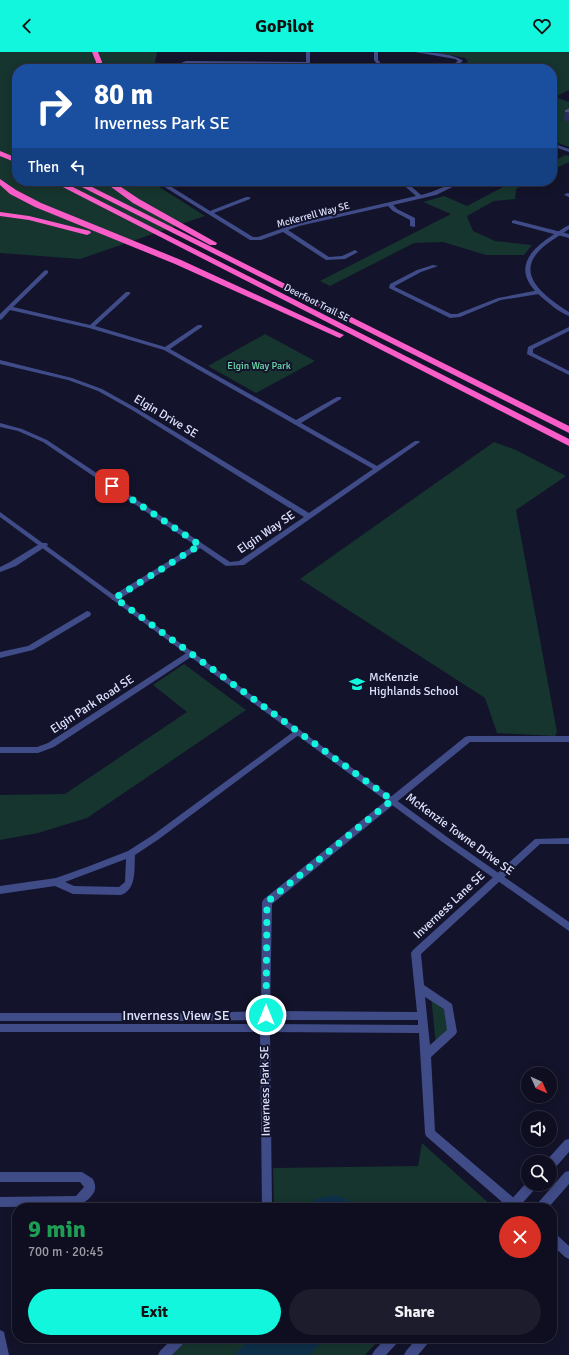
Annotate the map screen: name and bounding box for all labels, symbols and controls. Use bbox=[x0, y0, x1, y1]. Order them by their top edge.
icon: back bbox=[16, 15, 38, 37]
text: GoPilot bbox=[255, 15, 314, 37]
icon: heart bbox=[531, 15, 553, 37]
text: 80 m bbox=[94, 78, 153, 112]
icon: right bbox=[28, 80, 80, 132]
text: Inverness Park SE bbox=[94, 112, 230, 134]
icon: left bbox=[67, 156, 89, 178]
text: Then bbox=[28, 158, 59, 176]
street label: McKerrell Way SE bbox=[276, 199, 351, 230]
street label: Deerfoot Trail SE bbox=[282, 281, 352, 325]
park label: Elgin Way Park bbox=[227, 360, 291, 372]
street label: Elgin Drive SE bbox=[131, 391, 201, 441]
pin bbox=[95, 469, 129, 503]
icon: arrive bbox=[101, 475, 123, 497]
street label: Elgin Way SE bbox=[235, 508, 298, 557]
place label: McKenzie Highlands School bbox=[369, 670, 459, 699]
street label: Elgin Park Road SE bbox=[48, 672, 137, 737]
school or university icon: McKenzie Highlands School bbox=[348, 675, 366, 693]
street label: McKenzie Towne Drive SE bbox=[403, 790, 517, 879]
street label: Inverness Lane SE bbox=[411, 868, 488, 942]
position arrow bbox=[245, 994, 287, 1036]
street label: Inverness View SE bbox=[122, 1007, 230, 1024]
street label: Inverness Park SE bbox=[257, 1045, 274, 1136]
north arrow bbox=[521, 1067, 557, 1103]
map controls bbox=[521, 1067, 557, 1191]
button: sound bbox=[521, 1111, 557, 1147]
button: search bbox=[521, 1155, 557, 1191]
text: 9 min bbox=[28, 1214, 86, 1244]
button: close bbox=[499, 1216, 541, 1258]
text: 700 m · 20:45 bbox=[28, 1244, 104, 1260]
button: Exit bbox=[28, 1289, 281, 1335]
button: Share bbox=[289, 1289, 541, 1335]

